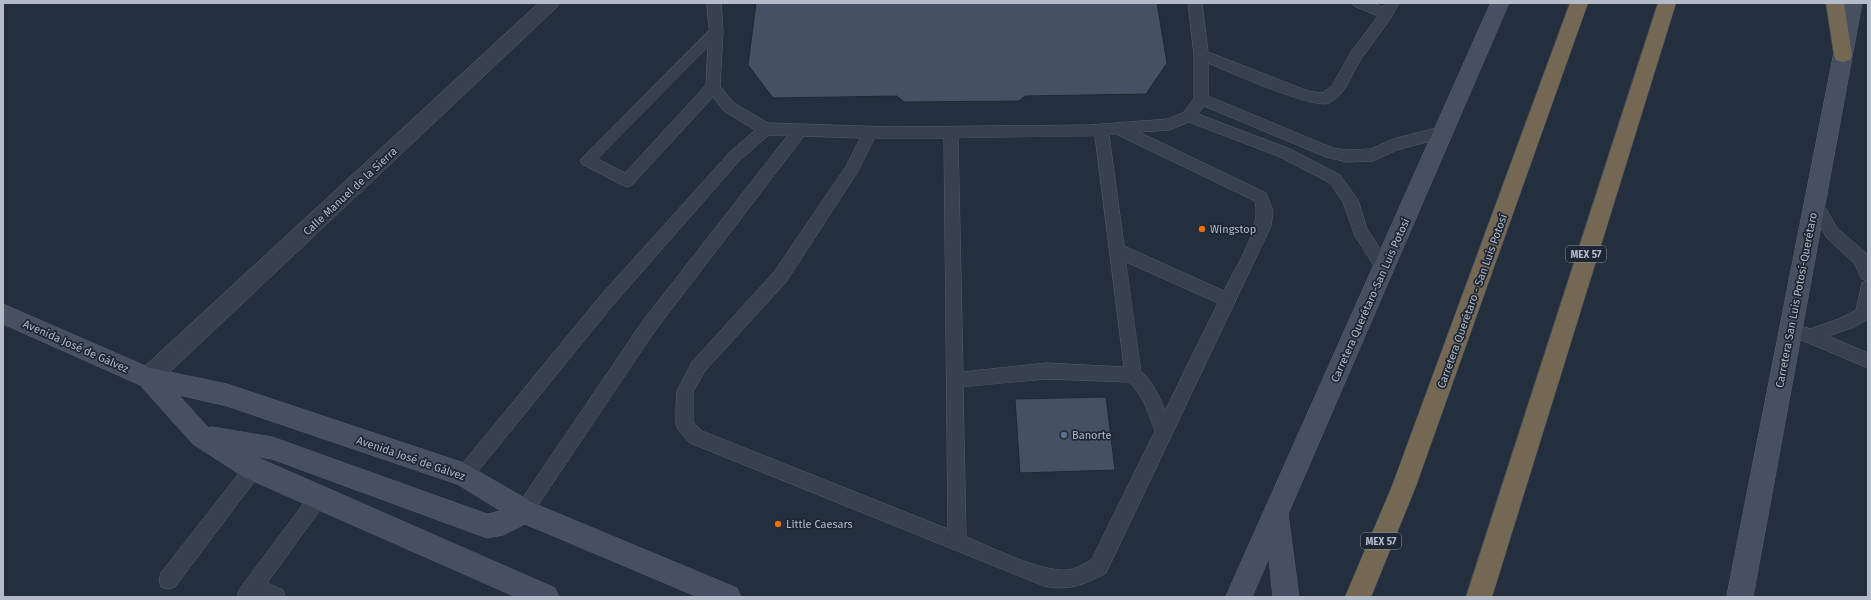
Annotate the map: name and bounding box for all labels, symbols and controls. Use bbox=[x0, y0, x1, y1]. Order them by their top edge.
street label: Calle Manuel de la Sierra bbox=[301, 144, 400, 238]
street label: Carretera San Luis Potosí-Querétaro bbox=[1773, 211, 1820, 389]
street label: Carretera Querétaro - San Luis Potosí bbox=[1435, 212, 1510, 390]
street label: Carretera Querétaro-San Luis Potosí bbox=[1328, 216, 1413, 384]
place label: Wingstop bbox=[1210, 223, 1256, 236]
marker: Wingstop bbox=[1197, 224, 1207, 234]
road number: MEX 57 bbox=[1566, 246, 1606, 262]
street label: Avenida José de Gálvez bbox=[21, 317, 131, 376]
place label: Banorte bbox=[1072, 429, 1112, 442]
marker: Banorte bbox=[1059, 430, 1069, 440]
street label: Avenida José de Gálvez bbox=[355, 434, 467, 483]
place label: Little Caesars bbox=[786, 518, 853, 531]
marker: Little Caesars bbox=[773, 519, 783, 529]
road number: MEX 57 bbox=[1361, 533, 1401, 549]

